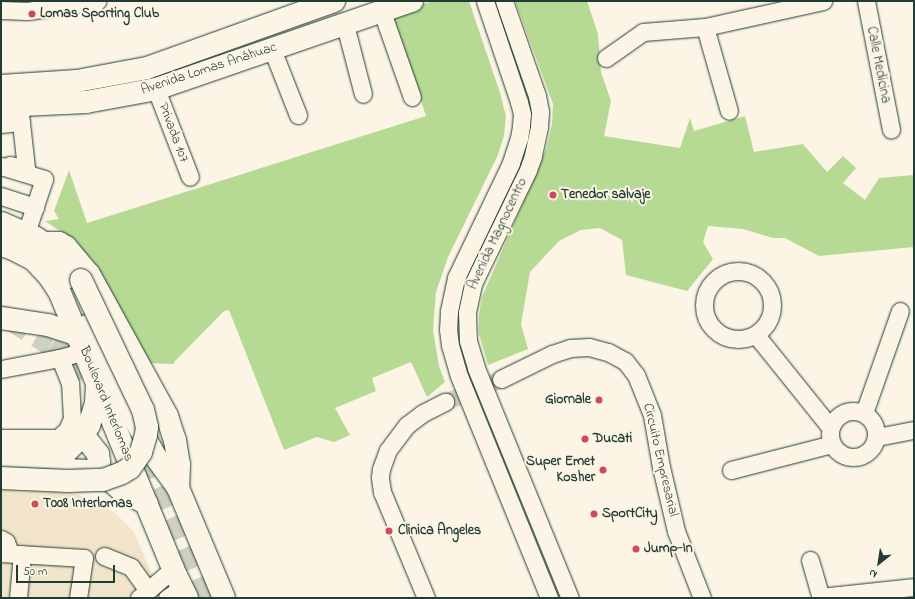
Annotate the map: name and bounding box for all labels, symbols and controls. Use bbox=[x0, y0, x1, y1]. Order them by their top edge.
place label: Lomas Sporting Club bbox=[40, 6, 159, 22]
marker: Lomas Sporting Club bbox=[27, 9, 37, 19]
street label: Calle Medicina bbox=[862, 25, 894, 105]
street label: Avenida Lomas Anáhuac bbox=[139, 39, 279, 99]
street label: Privada 107 bbox=[154, 101, 192, 165]
street label: Avenida Magnocentro bbox=[465, 175, 531, 293]
place label: Tenedor salvaje bbox=[561, 187, 651, 203]
marker: Tenedor salvaje bbox=[548, 190, 558, 200]
street label: Boulevard Interlomas bbox=[75, 344, 137, 464]
place label: Giornale bbox=[545, 392, 591, 408]
marker: Giornale bbox=[594, 395, 604, 405]
street label: Circuito Empresarial bbox=[639, 402, 681, 518]
place label: Ducati bbox=[593, 431, 632, 447]
marker: Ducati bbox=[580, 434, 590, 444]
place label: Super Emet Kosher bbox=[526, 454, 595, 486]
marker: Super Emet Kosher bbox=[598, 465, 608, 475]
place label: T008 Interlomas bbox=[43, 496, 133, 512]
marker: T008 Interlomas bbox=[30, 499, 40, 509]
place label: SportCity bbox=[602, 506, 658, 522]
marker: SportCity bbox=[589, 509, 599, 519]
place label: Clinica Angeles bbox=[398, 523, 481, 539]
marker: Clinica Angeles bbox=[383, 525, 395, 537]
place label: Jump-In bbox=[644, 541, 693, 557]
north arrow bbox=[859, 543, 899, 583]
marker: Jump-In bbox=[631, 544, 641, 554]
scale bar bbox=[18, 557, 117, 583]
text: 50 m bbox=[23, 563, 47, 581]
text: N bbox=[866, 565, 880, 582]

